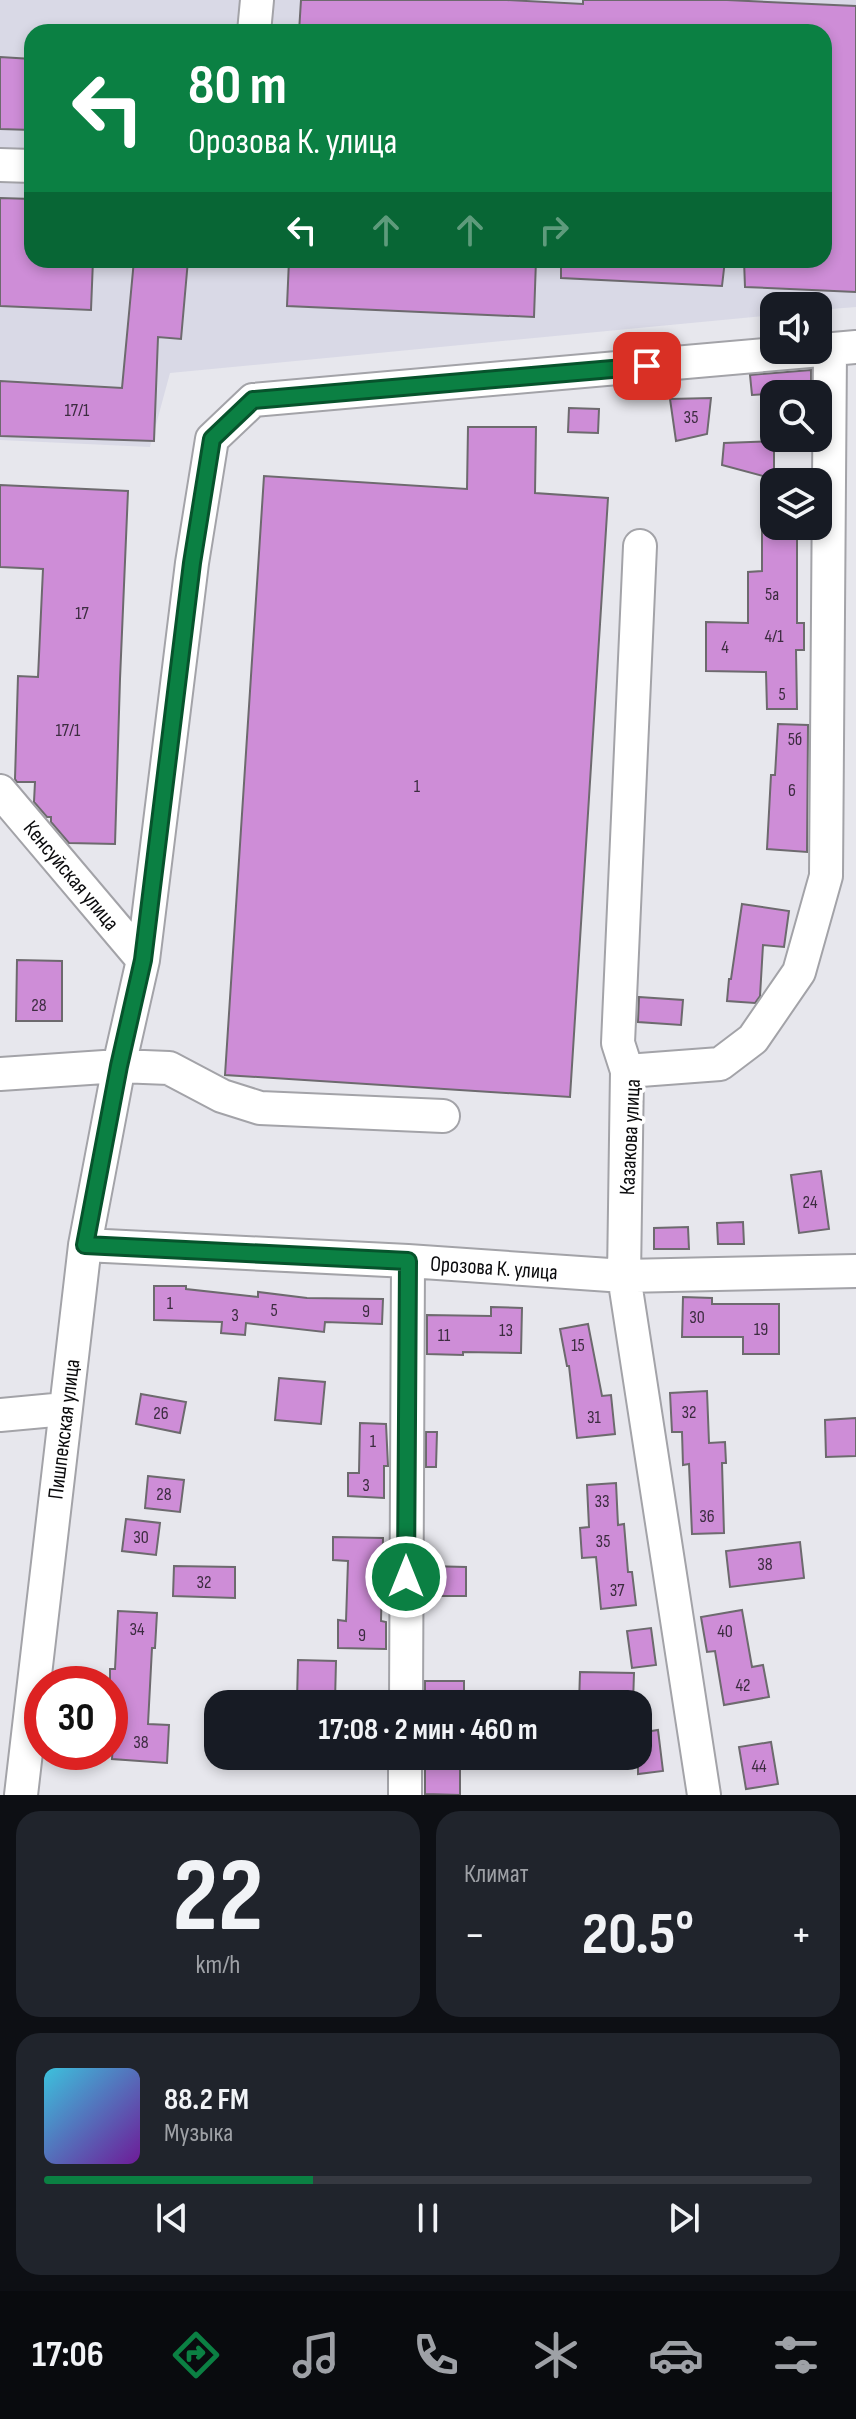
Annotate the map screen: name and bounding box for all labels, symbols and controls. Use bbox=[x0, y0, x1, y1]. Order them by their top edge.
text: 80 m bbox=[188, 53, 287, 120]
icon: left bbox=[56, 56, 160, 160]
text: Орозова К. улица bbox=[188, 121, 397, 164]
icon: left bbox=[280, 208, 324, 252]
icon: ahead bbox=[364, 208, 408, 252]
icon: ahead bbox=[448, 208, 492, 252]
icon: right bbox=[532, 208, 576, 252]
map controls bbox=[760, 292, 832, 540]
button: sound bbox=[760, 292, 832, 364]
pin bbox=[613, 332, 681, 400]
icon: arrive bbox=[625, 344, 669, 388]
button: search bbox=[760, 380, 832, 452]
house number: 17/1 bbox=[65, 400, 90, 421]
house number: 35 bbox=[684, 407, 698, 428]
button: layers bbox=[760, 468, 832, 540]
house number: 5а bbox=[765, 584, 779, 605]
house number: 17 bbox=[75, 603, 90, 624]
house number: 4/1 bbox=[764, 626, 784, 647]
house number: 4 bbox=[721, 637, 729, 658]
house number: 5 bbox=[778, 684, 786, 705]
house number: 17/1 bbox=[56, 720, 81, 741]
house number: 5б bbox=[788, 729, 802, 750]
house number: 1 bbox=[414, 776, 421, 797]
house number: 6 bbox=[788, 780, 796, 801]
street label: Кенсуйская улица bbox=[17, 816, 125, 936]
house number: 28 bbox=[31, 995, 47, 1016]
street label: Казакова улица bbox=[614, 1078, 647, 1196]
house number: 24 bbox=[803, 1192, 818, 1213]
street label: Орозова К. улица bbox=[429, 1251, 559, 1286]
house number: 1 bbox=[167, 1293, 174, 1314]
house number: 5 bbox=[270, 1300, 278, 1321]
house number: 9 bbox=[362, 1301, 370, 1322]
house number: 3 bbox=[231, 1305, 239, 1326]
house number: 30 bbox=[689, 1307, 705, 1328]
house number: 19 bbox=[754, 1319, 768, 1340]
house number: 13 bbox=[499, 1320, 513, 1341]
house number: 11 bbox=[438, 1325, 451, 1346]
house number: 15 bbox=[571, 1335, 585, 1356]
street label: Пишпекская улица bbox=[43, 1358, 86, 1501]
house number: 32 bbox=[682, 1402, 696, 1423]
house number: 26 bbox=[153, 1403, 169, 1424]
house number: 31 bbox=[587, 1407, 602, 1428]
house number: 1 bbox=[370, 1431, 377, 1452]
house number: 3 bbox=[362, 1475, 370, 1496]
house number: 28 bbox=[156, 1484, 172, 1505]
house number: 33 bbox=[594, 1491, 610, 1512]
house number: 36 bbox=[699, 1506, 715, 1527]
house number: 30 bbox=[133, 1527, 149, 1548]
house number: 35 bbox=[596, 1531, 610, 1552]
position arrow bbox=[364, 1535, 448, 1619]
house number: 38 bbox=[757, 1554, 773, 1575]
house number: 32 bbox=[197, 1572, 211, 1593]
house number: 37 bbox=[610, 1580, 625, 1601]
house number: 34 bbox=[129, 1619, 145, 1640]
house number: 40 bbox=[717, 1621, 733, 1642]
house number: 9 bbox=[358, 1625, 366, 1646]
speed limit sign: 30 bbox=[24, 1666, 128, 1770]
house number: 42 bbox=[735, 1675, 751, 1696]
text: 17:08 · 2 мин · 460 m bbox=[318, 1712, 538, 1748]
house number: 38 bbox=[133, 1732, 149, 1753]
house number: 44 bbox=[751, 1756, 767, 1777]
text: 22 bbox=[172, 1835, 264, 1960]
text: Климат bbox=[464, 1859, 528, 1890]
text: 20.5° bbox=[582, 1899, 694, 1971]
text: − bbox=[464, 1909, 486, 1962]
text: + bbox=[790, 1909, 812, 1962]
text: km/h bbox=[196, 1950, 240, 1981]
text: 88.2 FM bbox=[164, 2082, 249, 2118]
text: Музыка bbox=[164, 2118, 233, 2149]
icon: previous bbox=[150, 2196, 194, 2240]
icon: pause bbox=[406, 2196, 450, 2240]
icon: next bbox=[662, 2196, 706, 2240]
icon: directions bbox=[168, 2327, 224, 2383]
icon: music bbox=[288, 2327, 344, 2383]
icon: phone bbox=[408, 2327, 464, 2383]
icon: climate bbox=[528, 2327, 584, 2383]
icon: car bbox=[648, 2327, 704, 2383]
icon: filters bbox=[768, 2327, 824, 2383]
text: 17:06 bbox=[32, 2334, 104, 2377]

